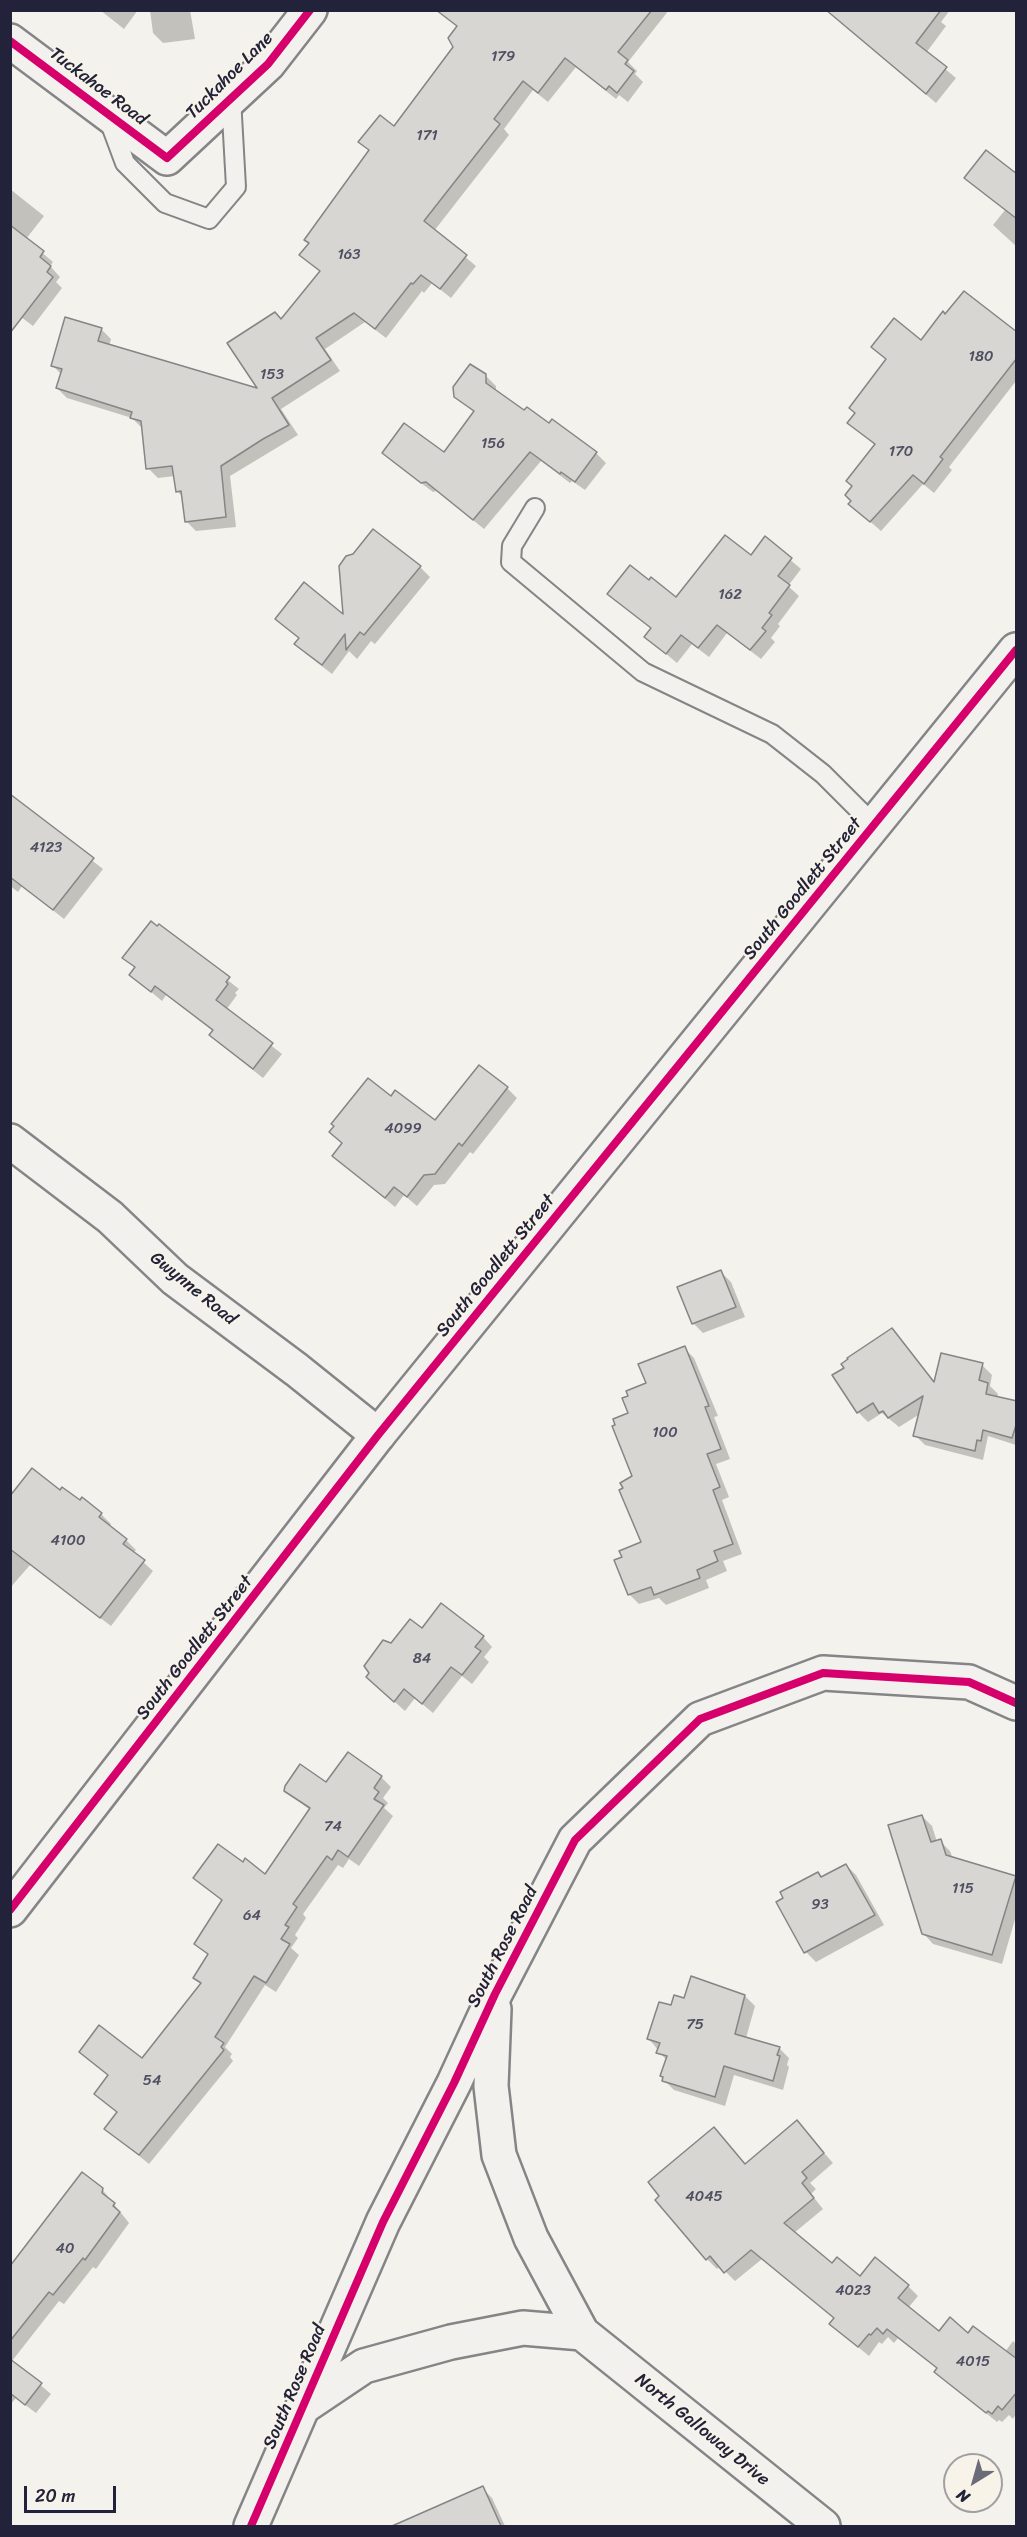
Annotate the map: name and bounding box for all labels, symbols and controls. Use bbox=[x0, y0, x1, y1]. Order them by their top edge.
street label: Tuckahoe Lane bbox=[182, 28, 278, 124]
street label: Tuckahoe Road bbox=[45, 43, 151, 131]
house number: 179 bbox=[491, 48, 515, 66]
house number: 171 bbox=[416, 127, 438, 145]
house number: 163 bbox=[337, 246, 361, 264]
house number: 180 bbox=[969, 348, 993, 366]
house number: 153 bbox=[260, 366, 284, 384]
house number: 156 bbox=[481, 435, 505, 453]
house number: 170 bbox=[889, 443, 913, 461]
house number: 162 bbox=[718, 586, 742, 604]
street label: South Goodlett Street bbox=[739, 814, 867, 964]
house number: 4123 bbox=[30, 839, 62, 857]
house number: 4099 bbox=[384, 1120, 422, 1138]
street label: South Goodlett Street bbox=[432, 1191, 560, 1341]
street label: Gwynne Road bbox=[145, 1248, 241, 1330]
house number: 100 bbox=[652, 1424, 678, 1442]
house number: 4100 bbox=[51, 1532, 85, 1550]
street label: South Goodlett Street bbox=[132, 1572, 258, 1724]
house number: 84 bbox=[413, 1650, 431, 1668]
house number: 74 bbox=[324, 1818, 342, 1836]
house number: 115 bbox=[952, 1880, 974, 1898]
street label: South Rose Road bbox=[463, 1883, 543, 2011]
house number: 93 bbox=[811, 1896, 829, 1914]
house number: 64 bbox=[243, 1907, 261, 1925]
house number: 75 bbox=[686, 2016, 704, 2034]
house number: 54 bbox=[143, 2072, 161, 2090]
house number: 4045 bbox=[685, 2188, 723, 2206]
house number: 40 bbox=[56, 2240, 74, 2258]
house number: 4023 bbox=[835, 2282, 871, 2300]
street label: South Rose Road bbox=[259, 2322, 331, 2452]
house number: 4015 bbox=[956, 2353, 990, 2371]
street label: North Galloway Drive bbox=[630, 2369, 774, 2491]
north arrow bbox=[943, 2453, 1003, 2513]
scale bar bbox=[27, 2474, 118, 2512]
text: 20 m bbox=[35, 2480, 75, 2512]
text: N bbox=[950, 2481, 976, 2511]

